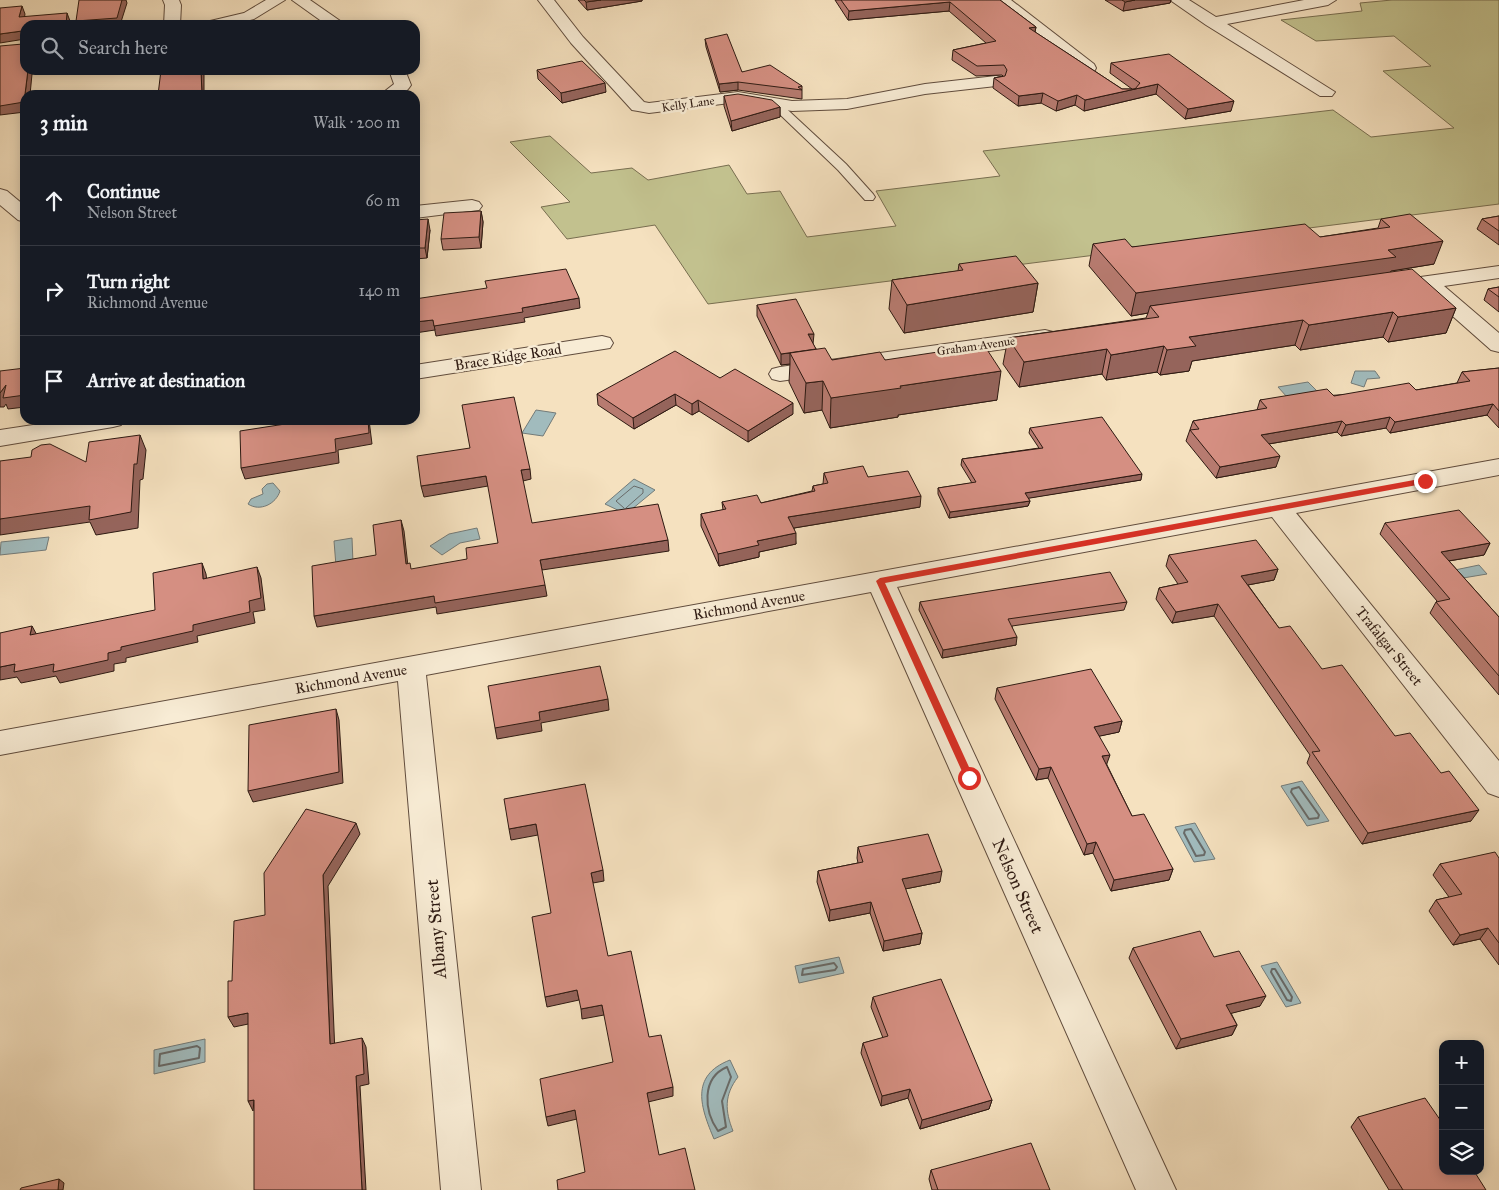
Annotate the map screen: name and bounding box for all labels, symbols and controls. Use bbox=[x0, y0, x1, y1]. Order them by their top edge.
search box bbox=[20, 20, 420, 75]
icon: search bbox=[38, 34, 66, 62]
text: Search here bbox=[78, 36, 168, 59]
street label: Kelly Lane bbox=[661, 93, 715, 115]
text: 3 min bbox=[40, 110, 88, 136]
text: Walk · 200 m bbox=[313, 113, 400, 132]
text: Continue bbox=[87, 180, 160, 203]
icon: ahead bbox=[40, 187, 68, 215]
text: 60 m bbox=[366, 191, 400, 210]
text: Nelson Street bbox=[87, 203, 177, 222]
text: Turn right bbox=[87, 270, 170, 293]
icon: right bbox=[40, 277, 68, 305]
text: 140 m bbox=[359, 281, 400, 300]
text: Richmond Avenue bbox=[87, 293, 208, 312]
street label: Graham Avenue bbox=[936, 334, 1016, 358]
street label: Brace Ridge Road bbox=[453, 340, 563, 374]
icon: arrive bbox=[40, 367, 68, 395]
text: Arrive at destination bbox=[87, 369, 245, 392]
route end bbox=[1414, 470, 1437, 493]
street label: Richmond Avenue bbox=[692, 586, 806, 624]
street label: Trafalgar Street bbox=[1352, 603, 1427, 690]
street label: Richmond Avenue bbox=[294, 660, 408, 698]
route start bbox=[958, 767, 981, 790]
street label: Nelson Street bbox=[987, 835, 1049, 937]
street label: Albany Street bbox=[421, 878, 451, 981]
map controls bbox=[1439, 1040, 1484, 1175]
button: + bbox=[1439, 1040, 1484, 1085]
button: − bbox=[1439, 1085, 1484, 1130]
button: layers bbox=[1439, 1130, 1484, 1175]

